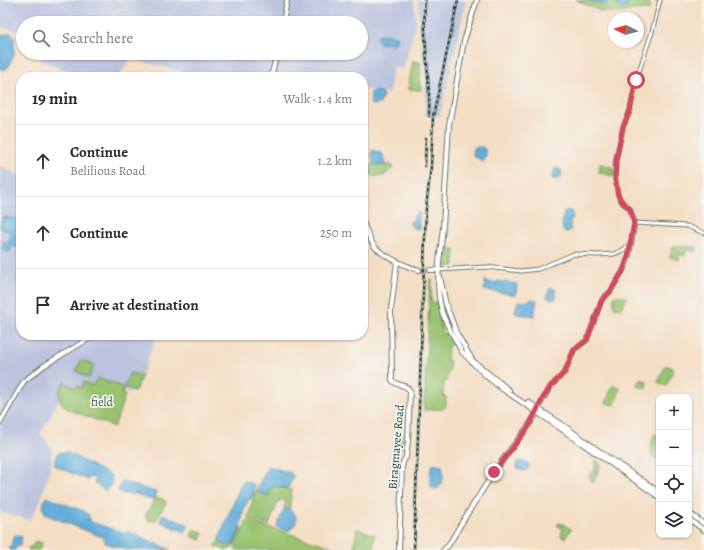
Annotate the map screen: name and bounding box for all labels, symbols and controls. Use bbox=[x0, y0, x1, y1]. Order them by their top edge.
north arrow bbox=[608, 12, 644, 48]
search box bbox=[16, 16, 368, 60]
icon: search bbox=[30, 27, 52, 49]
text: Search here bbox=[62, 28, 133, 48]
route start bbox=[627, 71, 645, 89]
text: 19 min bbox=[32, 87, 78, 110]
text: Walk · 1.4 km bbox=[283, 90, 352, 107]
text: Continue bbox=[70, 142, 128, 162]
icon: ahead bbox=[32, 150, 54, 172]
text: 1.2 km bbox=[318, 152, 352, 169]
text: Belilious Road bbox=[70, 162, 146, 179]
icon: ahead bbox=[32, 222, 54, 244]
text: Continue bbox=[70, 223, 128, 243]
text: 250 m bbox=[320, 224, 352, 241]
icon: arrive bbox=[32, 294, 54, 316]
text: Arrive at destination bbox=[70, 295, 199, 315]
park label: field bbox=[91, 394, 113, 410]
map controls bbox=[656, 394, 692, 538]
button: + bbox=[656, 394, 692, 430]
street label: Biragmayee Road bbox=[384, 403, 408, 490]
button: − bbox=[656, 430, 692, 466]
route end bbox=[485, 463, 503, 481]
button: locate bbox=[656, 466, 692, 502]
button: layers bbox=[656, 502, 692, 538]

